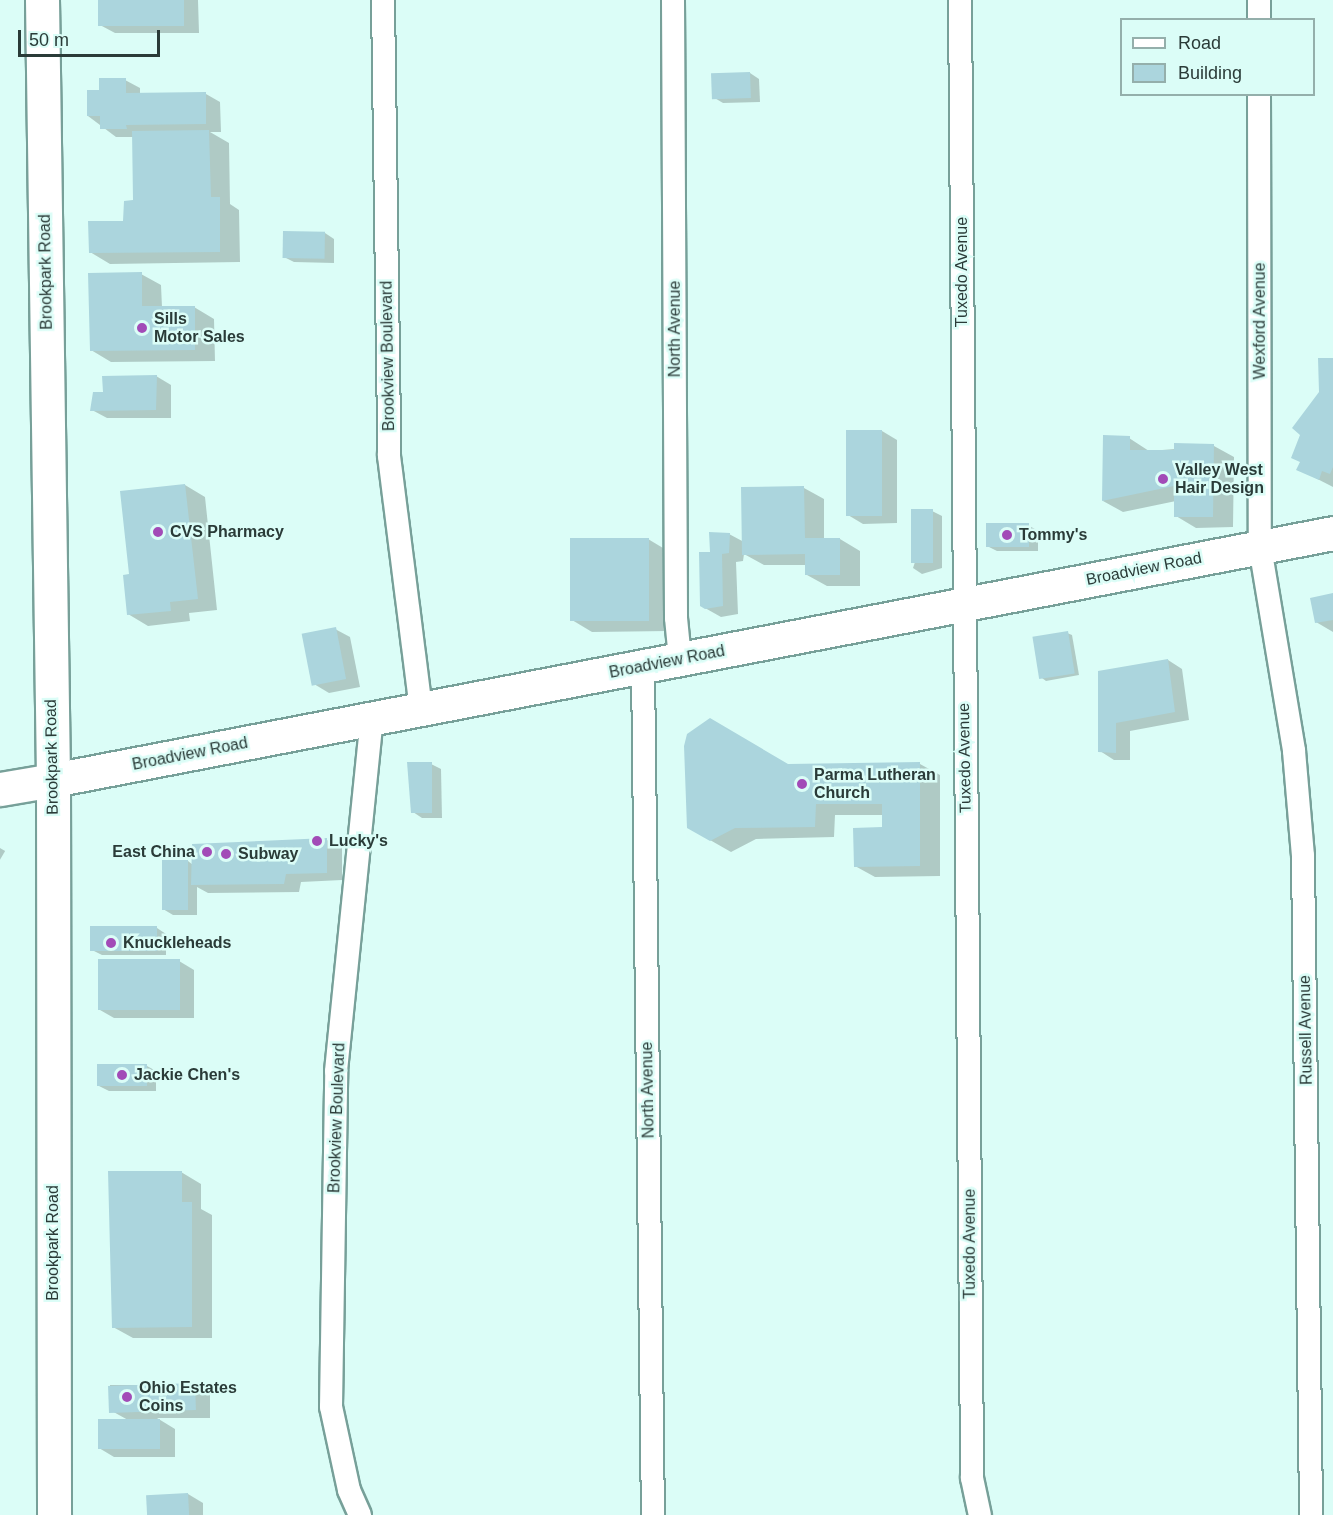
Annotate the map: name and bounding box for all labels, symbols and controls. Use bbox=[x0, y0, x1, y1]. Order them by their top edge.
scale bar bbox=[21, 18, 164, 56]
legend bbox=[1120, 18, 1315, 96]
text: 50 m bbox=[29, 30, 69, 50]
text: Road bbox=[1178, 33, 1221, 53]
text: Building bbox=[1178, 63, 1242, 83]
street label: Brookpark Road bbox=[35, 214, 57, 330]
street label: Tuxedo Avenue bbox=[952, 216, 972, 328]
street label: Wexford Avenue bbox=[1250, 262, 1270, 380]
street label: North Avenue bbox=[665, 280, 685, 378]
street label: Brookview Boulevard bbox=[377, 281, 399, 431]
place label: Sills Motor Sales bbox=[154, 309, 245, 347]
marker: Sills Motor Sales bbox=[135, 321, 149, 335]
place label: Valley West Hair Design bbox=[1175, 460, 1264, 498]
marker: Valley West Hair Design bbox=[1156, 472, 1170, 486]
place label: CVS Pharmacy bbox=[170, 522, 284, 542]
marker: CVS Pharmacy bbox=[151, 525, 165, 539]
place label: Tommy's bbox=[1019, 525, 1087, 545]
marker: Tommy's bbox=[1000, 528, 1014, 542]
street label: Broadview Road bbox=[1085, 548, 1203, 590]
street label: Broadview Road bbox=[608, 641, 726, 683]
street label: Brookpark Road bbox=[41, 699, 63, 815]
street label: Tuxedo Avenue bbox=[954, 702, 976, 814]
street label: Broadview Road bbox=[131, 733, 249, 775]
place label: Parma Lutheran Church bbox=[814, 765, 936, 803]
marker: Parma Lutheran Church bbox=[795, 777, 809, 791]
place label: Lucky's bbox=[329, 831, 388, 851]
marker: Lucky's bbox=[310, 834, 324, 848]
place label: East China bbox=[112, 842, 195, 862]
place label: Subway bbox=[238, 844, 298, 864]
marker: East China bbox=[200, 845, 214, 859]
marker: Subway bbox=[219, 847, 233, 861]
place label: Knuckleheads bbox=[123, 933, 231, 953]
marker: Knuckleheads bbox=[104, 936, 118, 950]
street label: Russell Avenue bbox=[1295, 974, 1317, 1086]
street label: North Avenue bbox=[638, 1041, 658, 1139]
street label: Brookview Boulevard bbox=[325, 1043, 349, 1193]
place label: Jackie Chen's bbox=[134, 1065, 240, 1085]
marker: Jackie Chen's bbox=[115, 1068, 129, 1082]
street label: Brookpark Road bbox=[43, 1185, 63, 1301]
street label: Tuxedo Avenue bbox=[960, 1188, 980, 1300]
place label: Ohio Estates Coins bbox=[139, 1378, 237, 1416]
marker: Ohio Estates Coins bbox=[120, 1390, 134, 1404]

